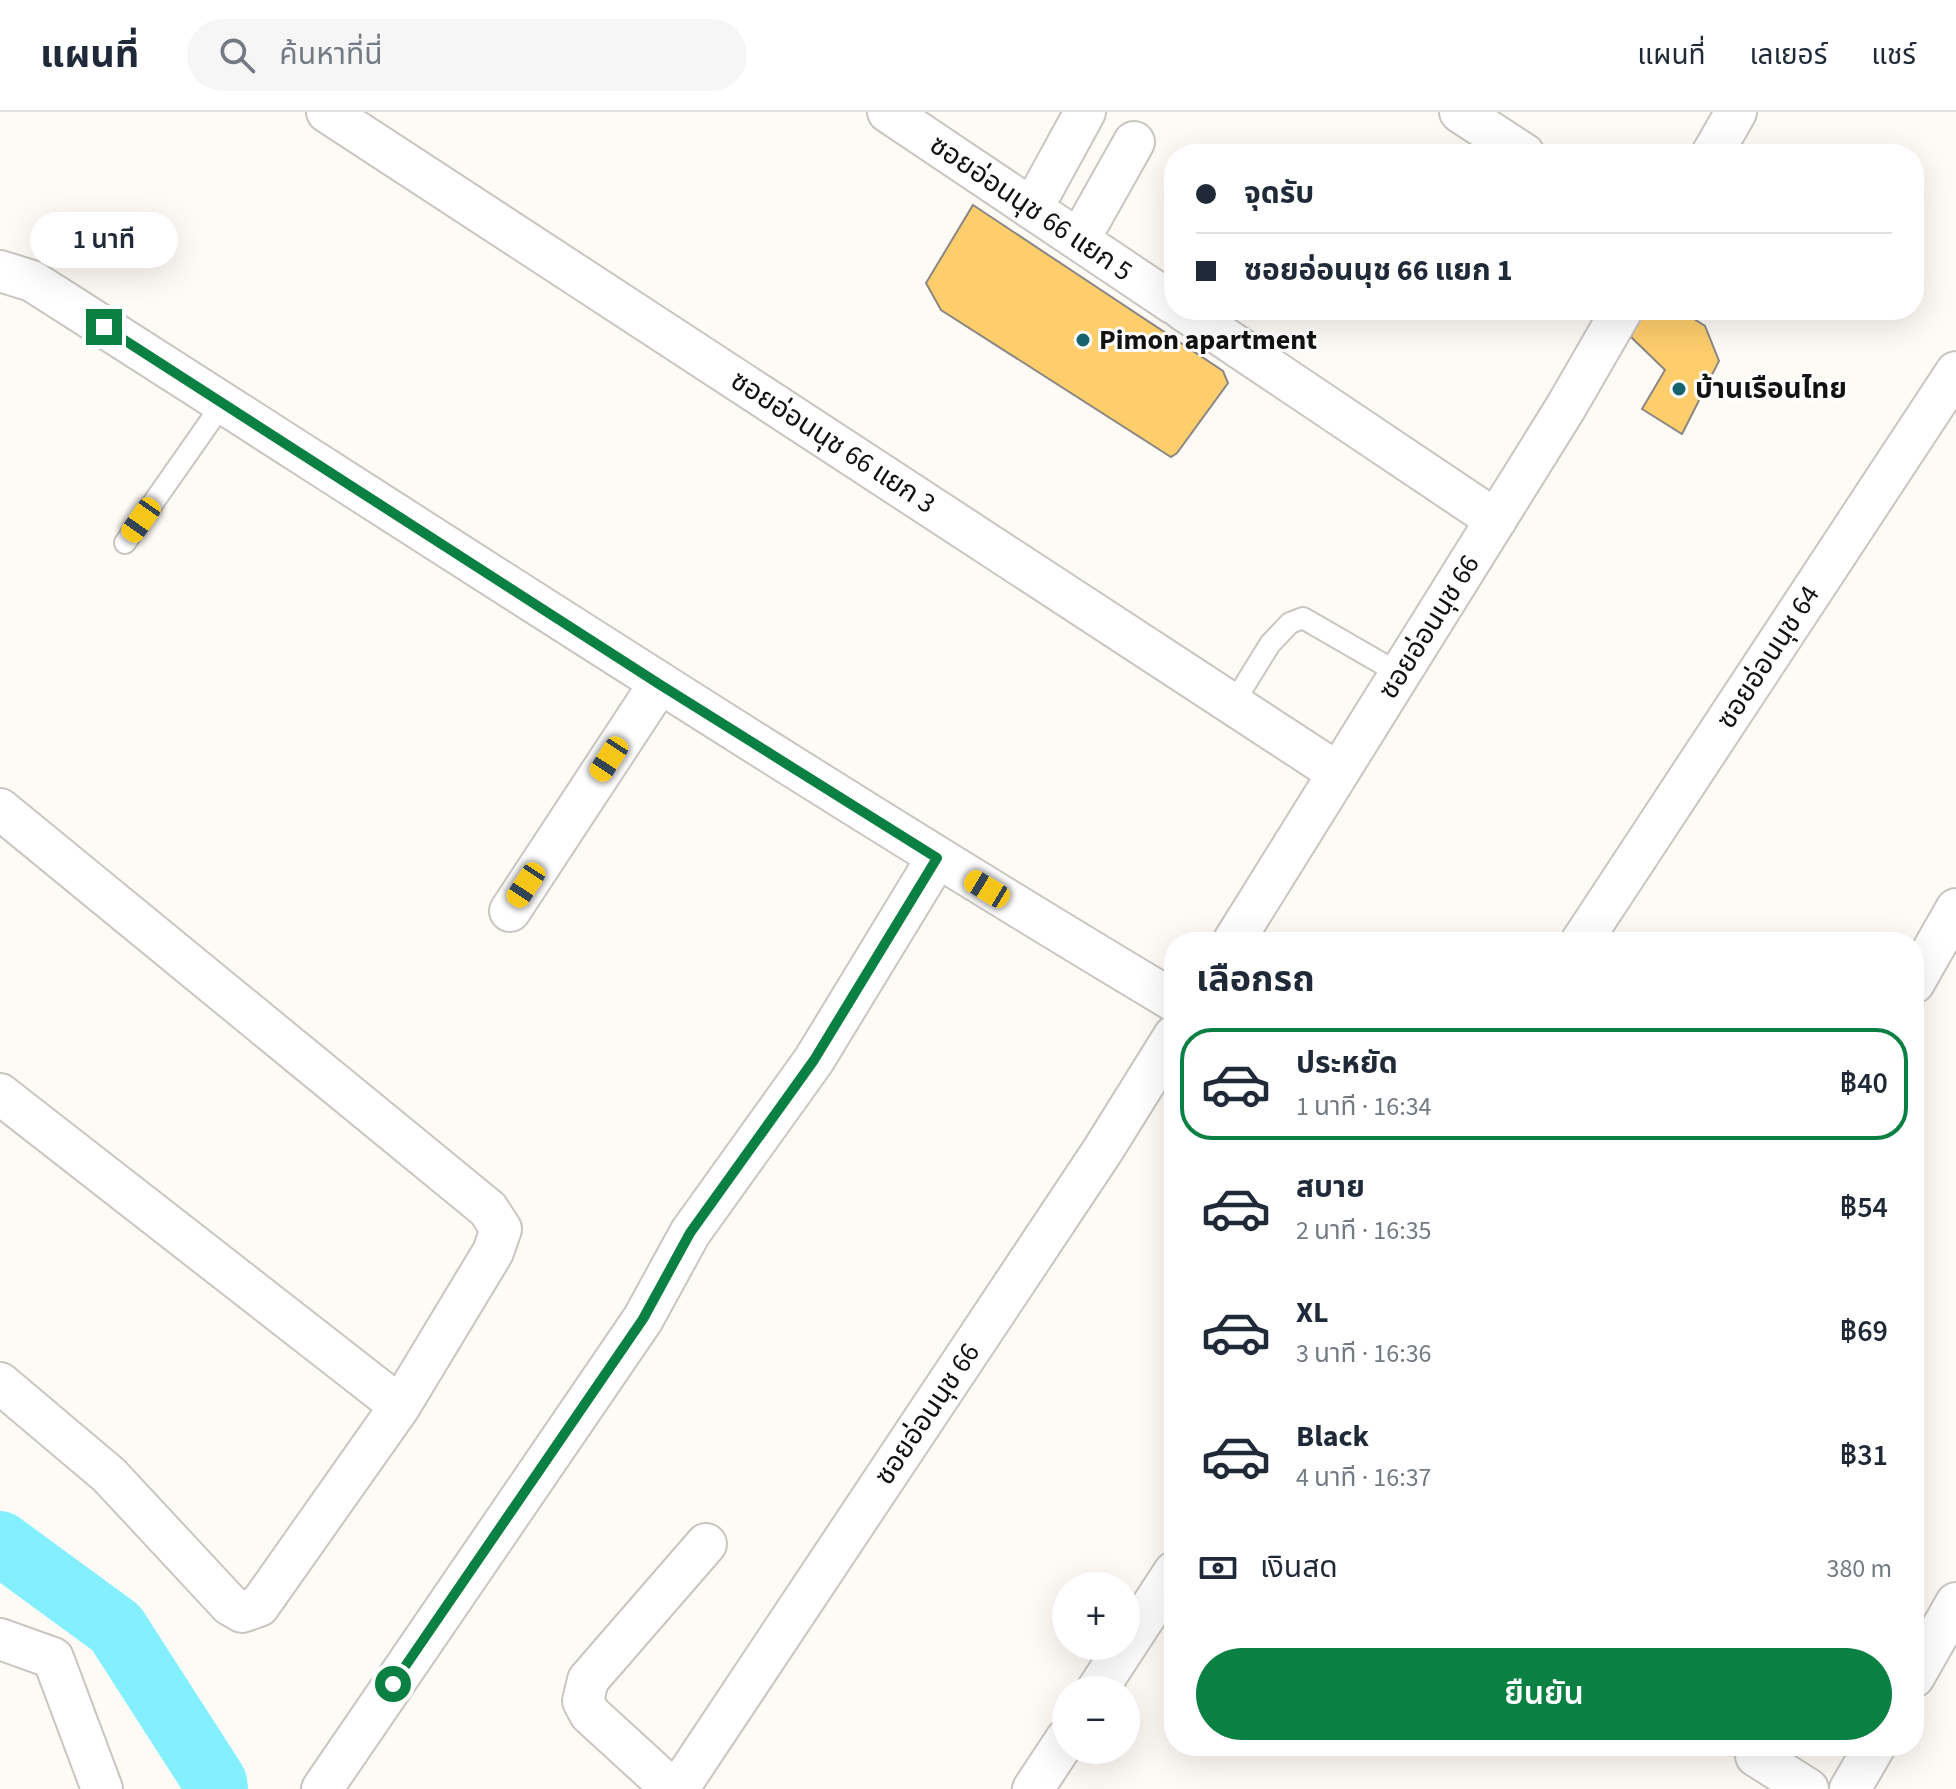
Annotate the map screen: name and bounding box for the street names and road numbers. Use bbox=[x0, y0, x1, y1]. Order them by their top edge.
street label: ซอยอ่อนนุช 66 แยก 5 bbox=[921, 125, 1141, 291]
street label: ซอยอ่อนนุช 66 แยก 3 bbox=[723, 361, 943, 523]
street label: ซอยอ่อนนุช 66 bbox=[1369, 547, 1489, 707]
street label: ซอยอ่อนนุช 64 bbox=[1707, 577, 1829, 736]
street label: ซอยอ่อนนุช 66 bbox=[865, 1335, 989, 1493]

